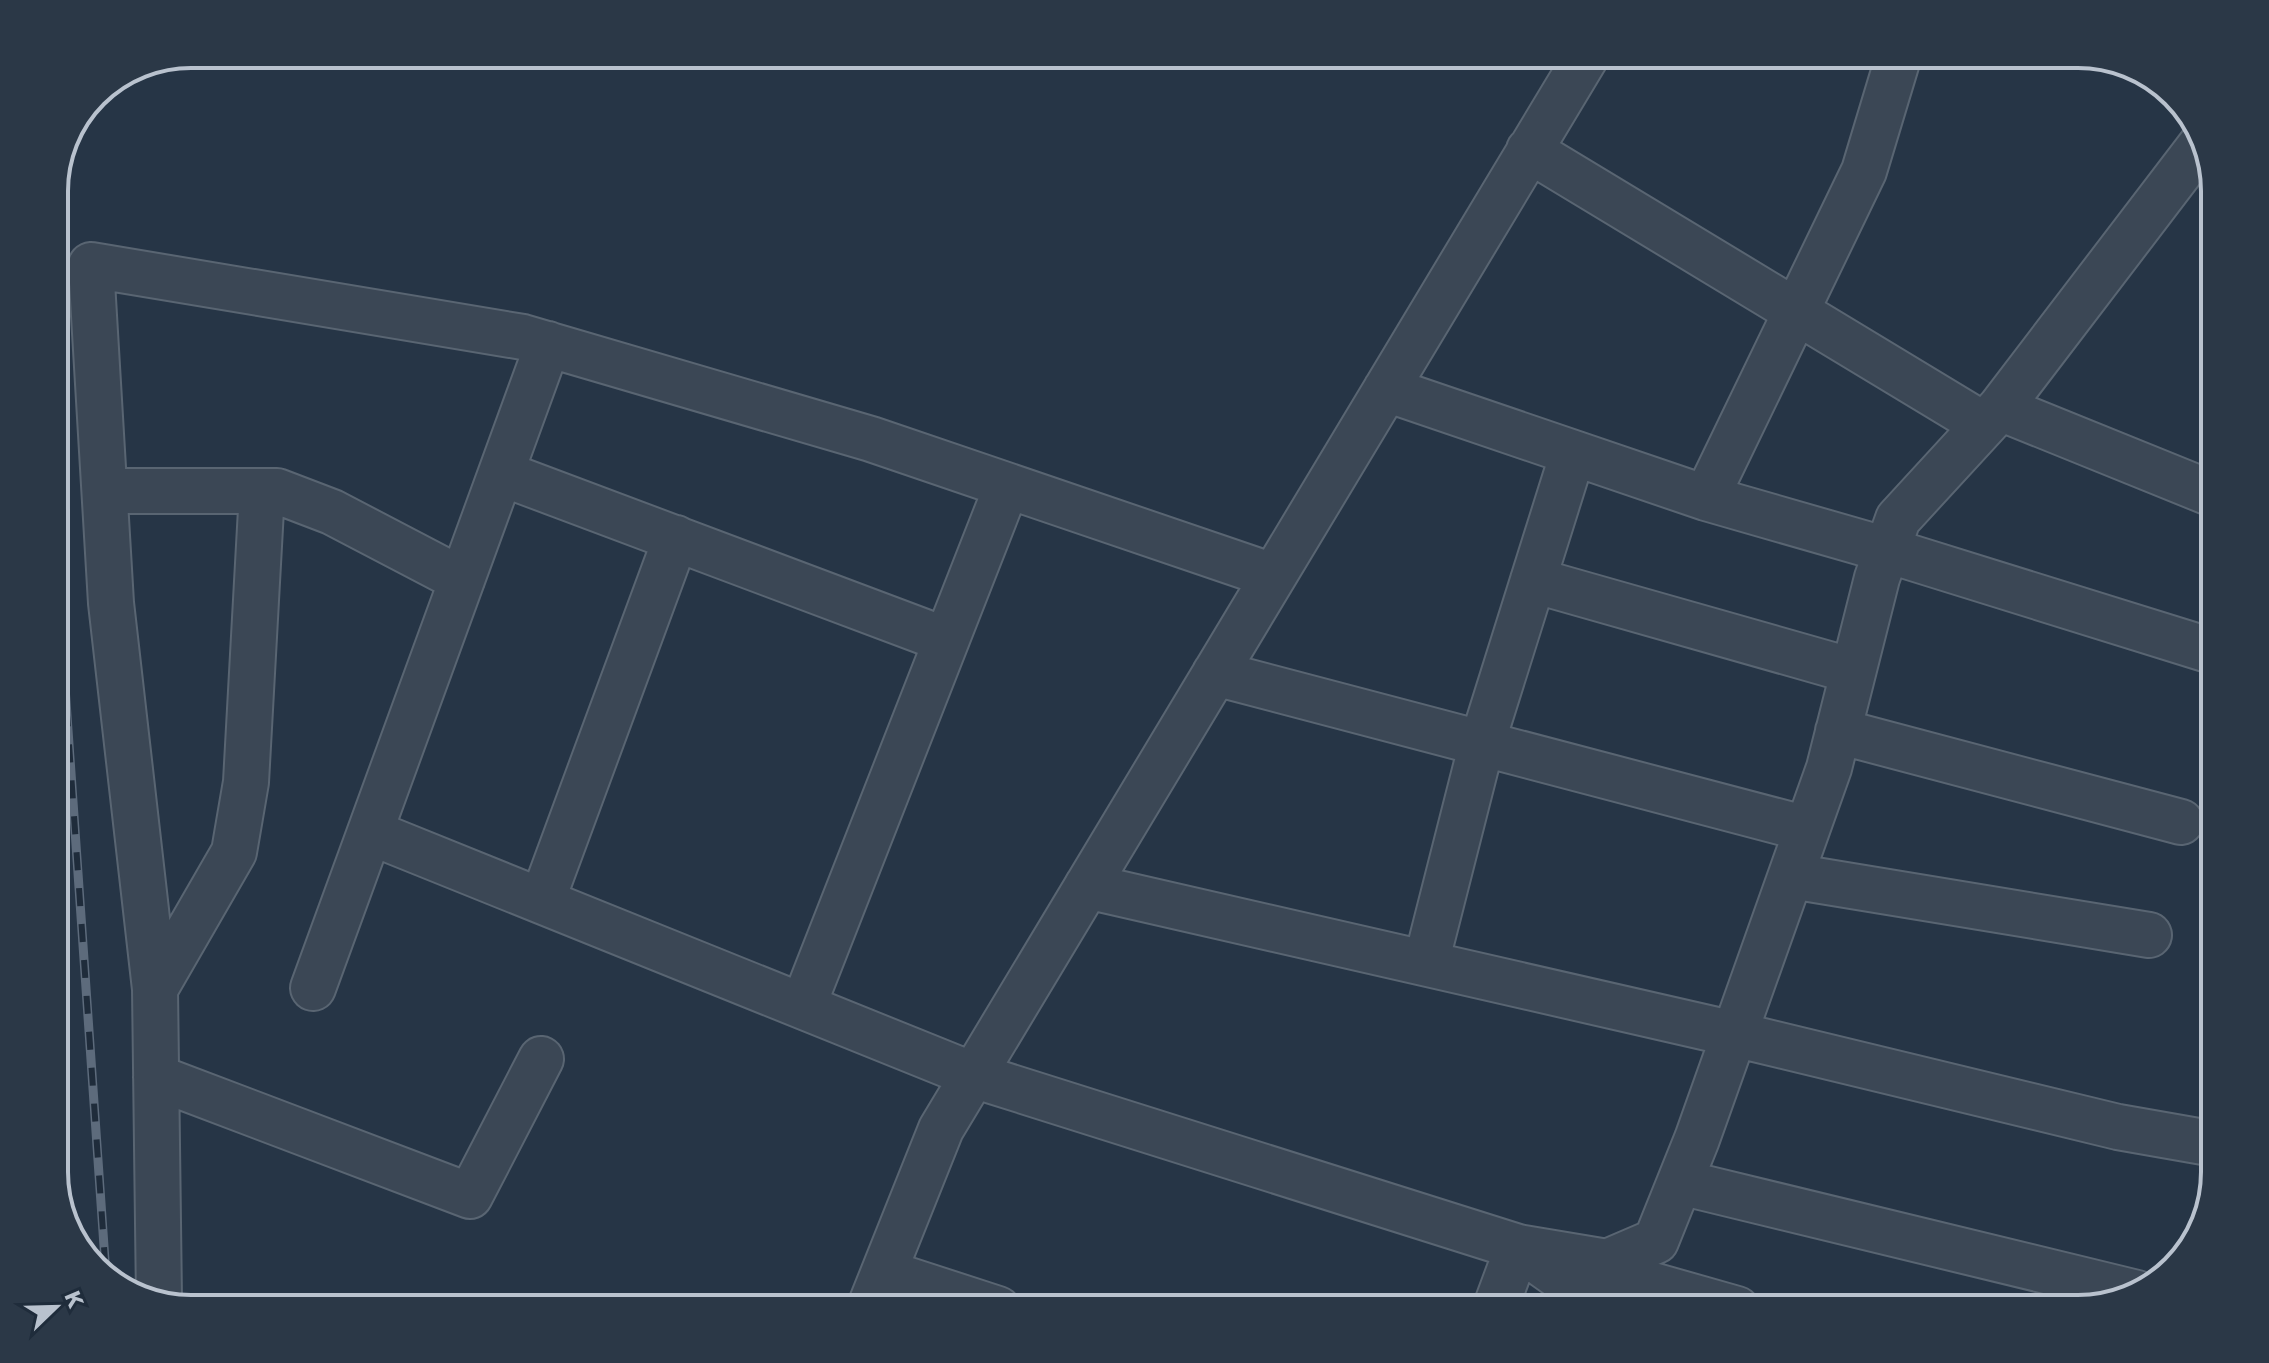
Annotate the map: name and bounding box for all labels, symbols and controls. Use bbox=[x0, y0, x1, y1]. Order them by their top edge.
north arrow bbox=[16, 1267, 96, 1347]
text: K bbox=[59, 1286, 90, 1312]

